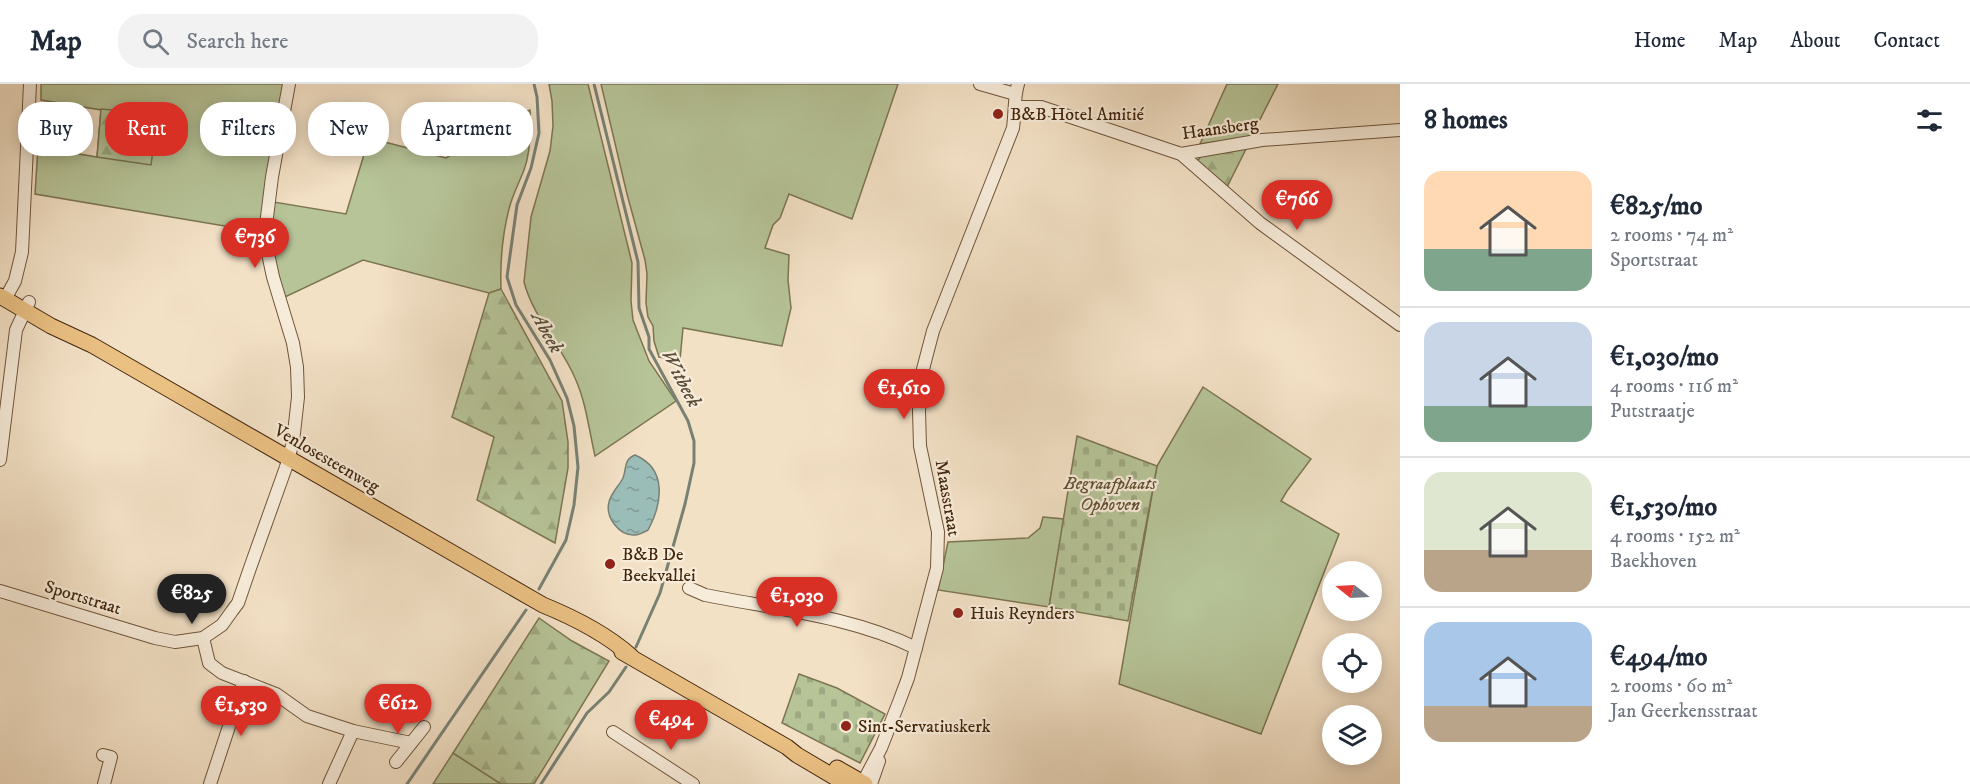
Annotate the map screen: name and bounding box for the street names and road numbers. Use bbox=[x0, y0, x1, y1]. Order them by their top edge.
street label: Haansberg bbox=[1180, 113, 1260, 145]
street label: Venlosesteenweg bbox=[269, 419, 384, 498]
street label: Maasstraat bbox=[929, 458, 965, 538]
street label: Sportstraat bbox=[42, 576, 124, 620]

